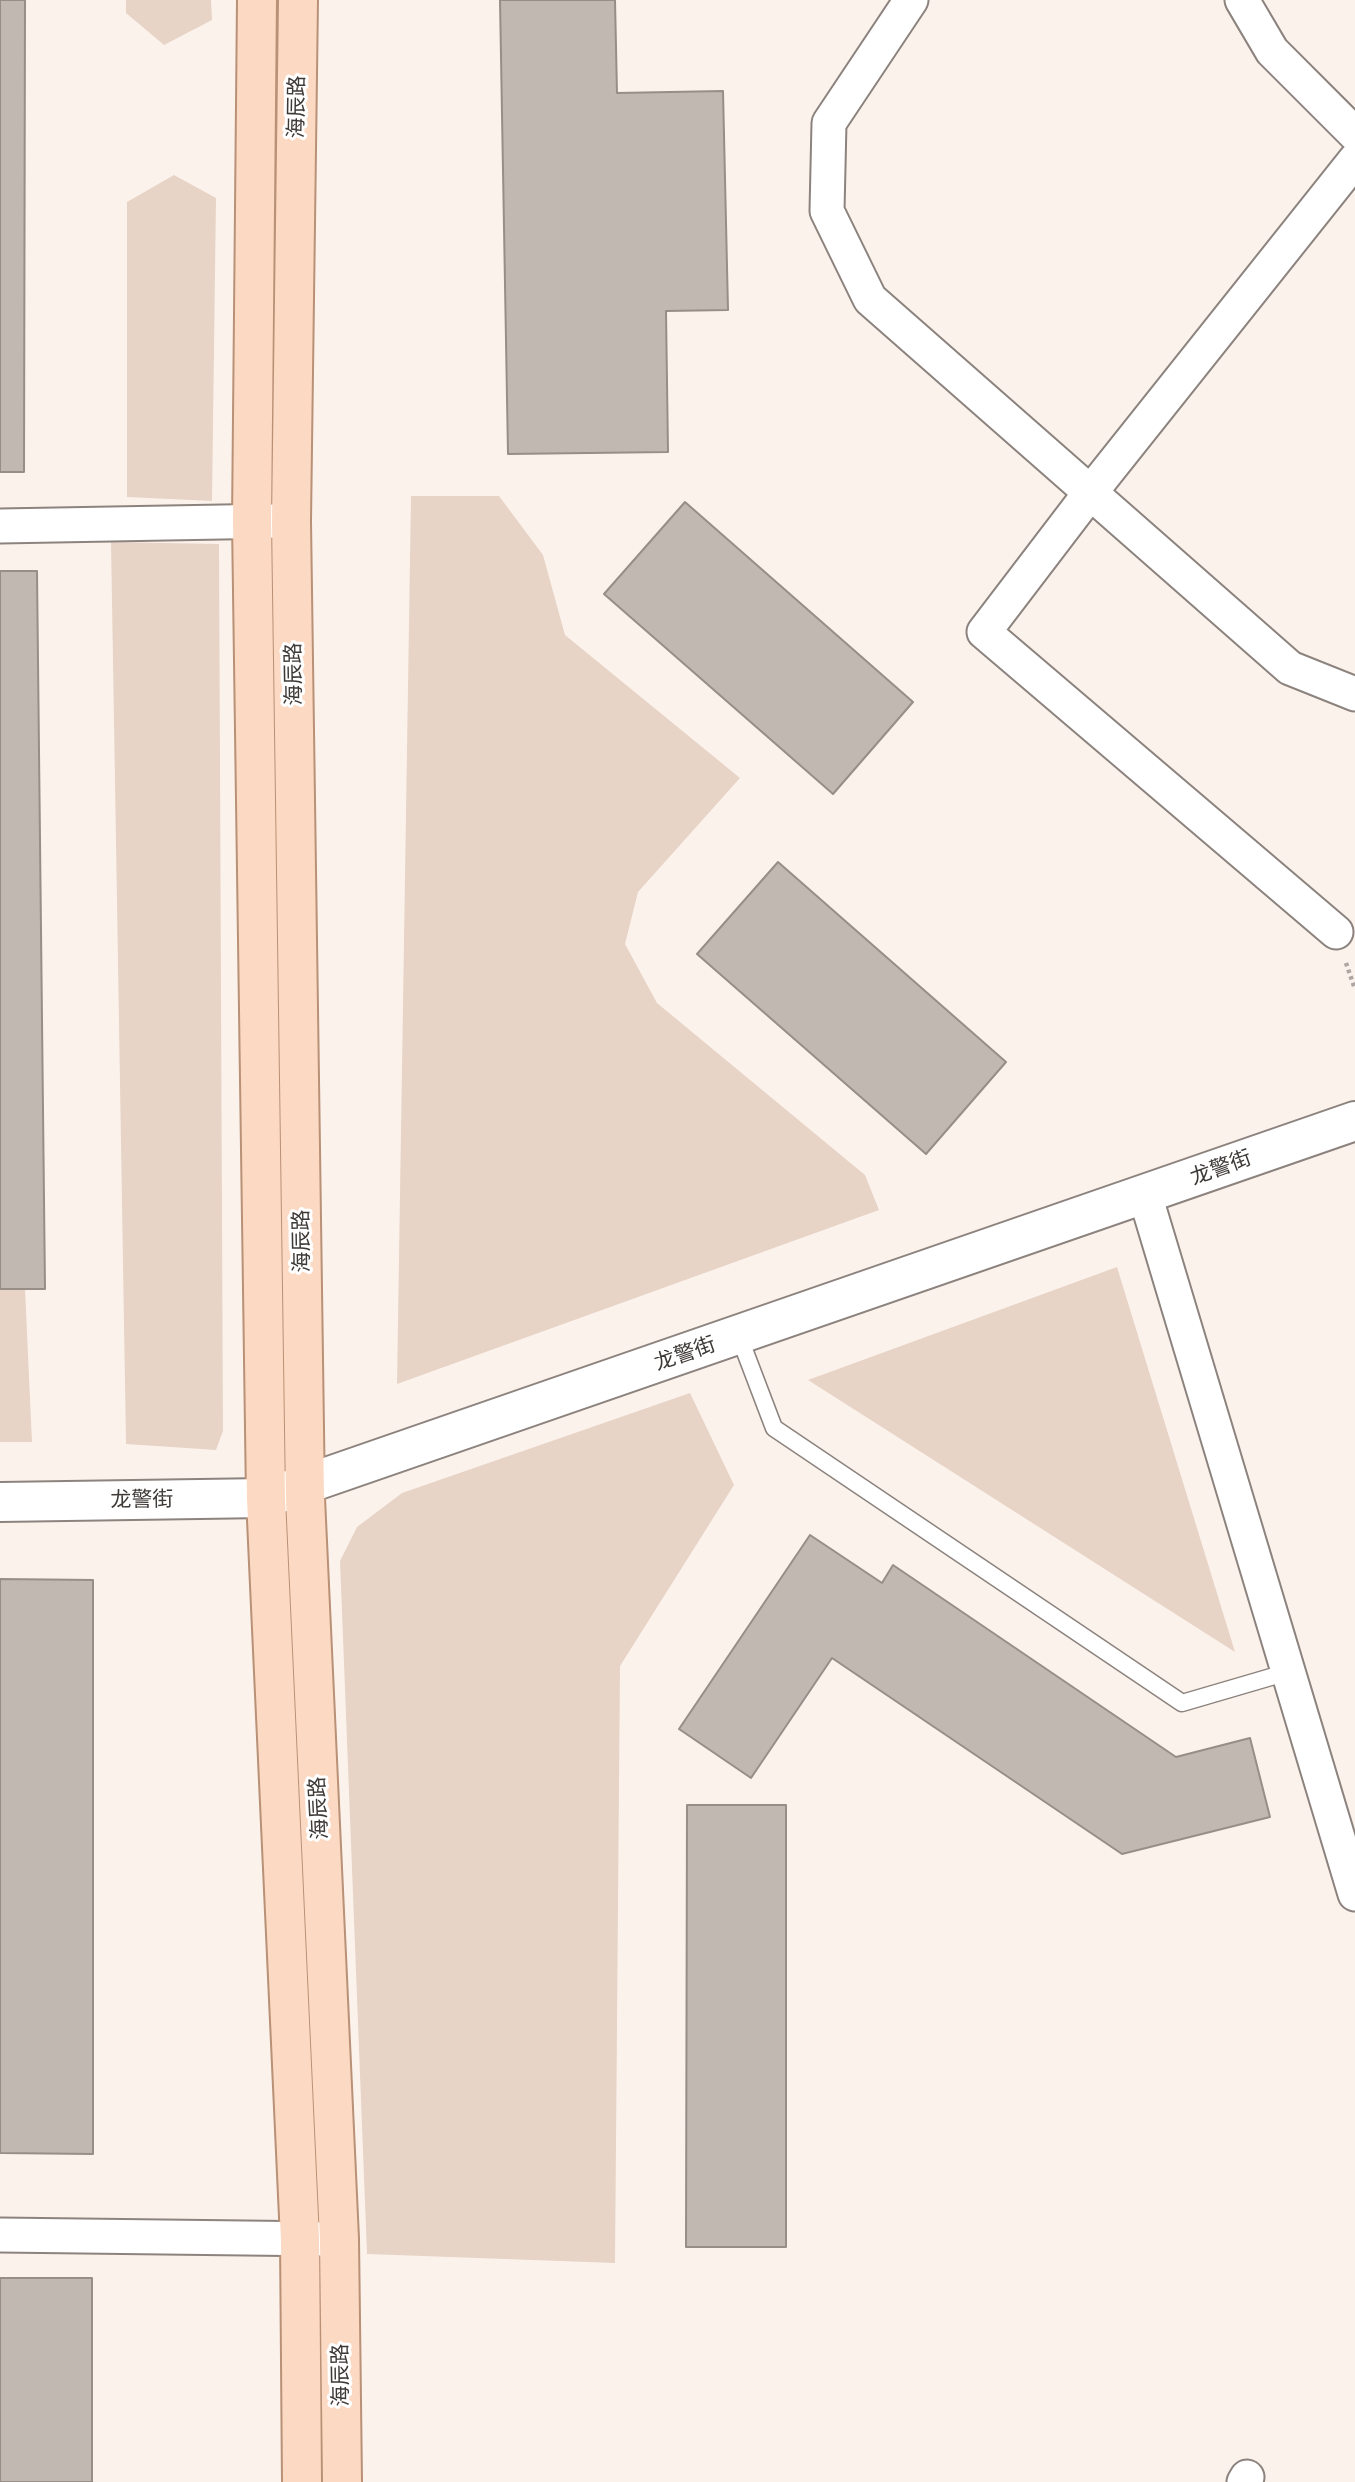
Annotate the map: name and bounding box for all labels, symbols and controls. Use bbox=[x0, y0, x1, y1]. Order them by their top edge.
street label: 海辰路 bbox=[284, 75, 310, 139]
street label: 海辰路 bbox=[281, 642, 307, 706]
street label: 龙警街 bbox=[1187, 1145, 1255, 1191]
street label: 海辰路 bbox=[289, 1209, 315, 1273]
street label: 龙警街 bbox=[651, 1332, 719, 1376]
street label: 龙警街 bbox=[110, 1487, 174, 1513]
street label: 海辰路 bbox=[305, 1776, 333, 1840]
street label: 海辰路 bbox=[328, 2343, 354, 2407]

